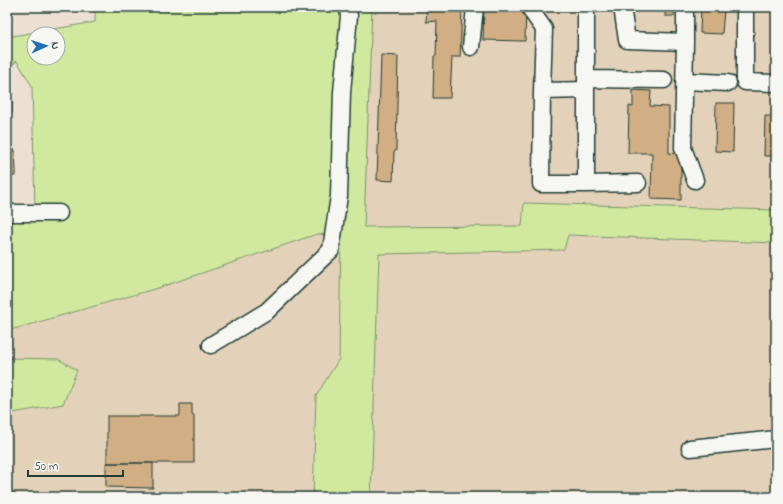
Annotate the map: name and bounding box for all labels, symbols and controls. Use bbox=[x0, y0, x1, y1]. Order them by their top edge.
north arrow bbox=[26, 26, 66, 66]
text: N bbox=[47, 41, 63, 50]
scale bar bbox=[28, 452, 123, 478]
text: 50 m bbox=[34, 458, 58, 476]

